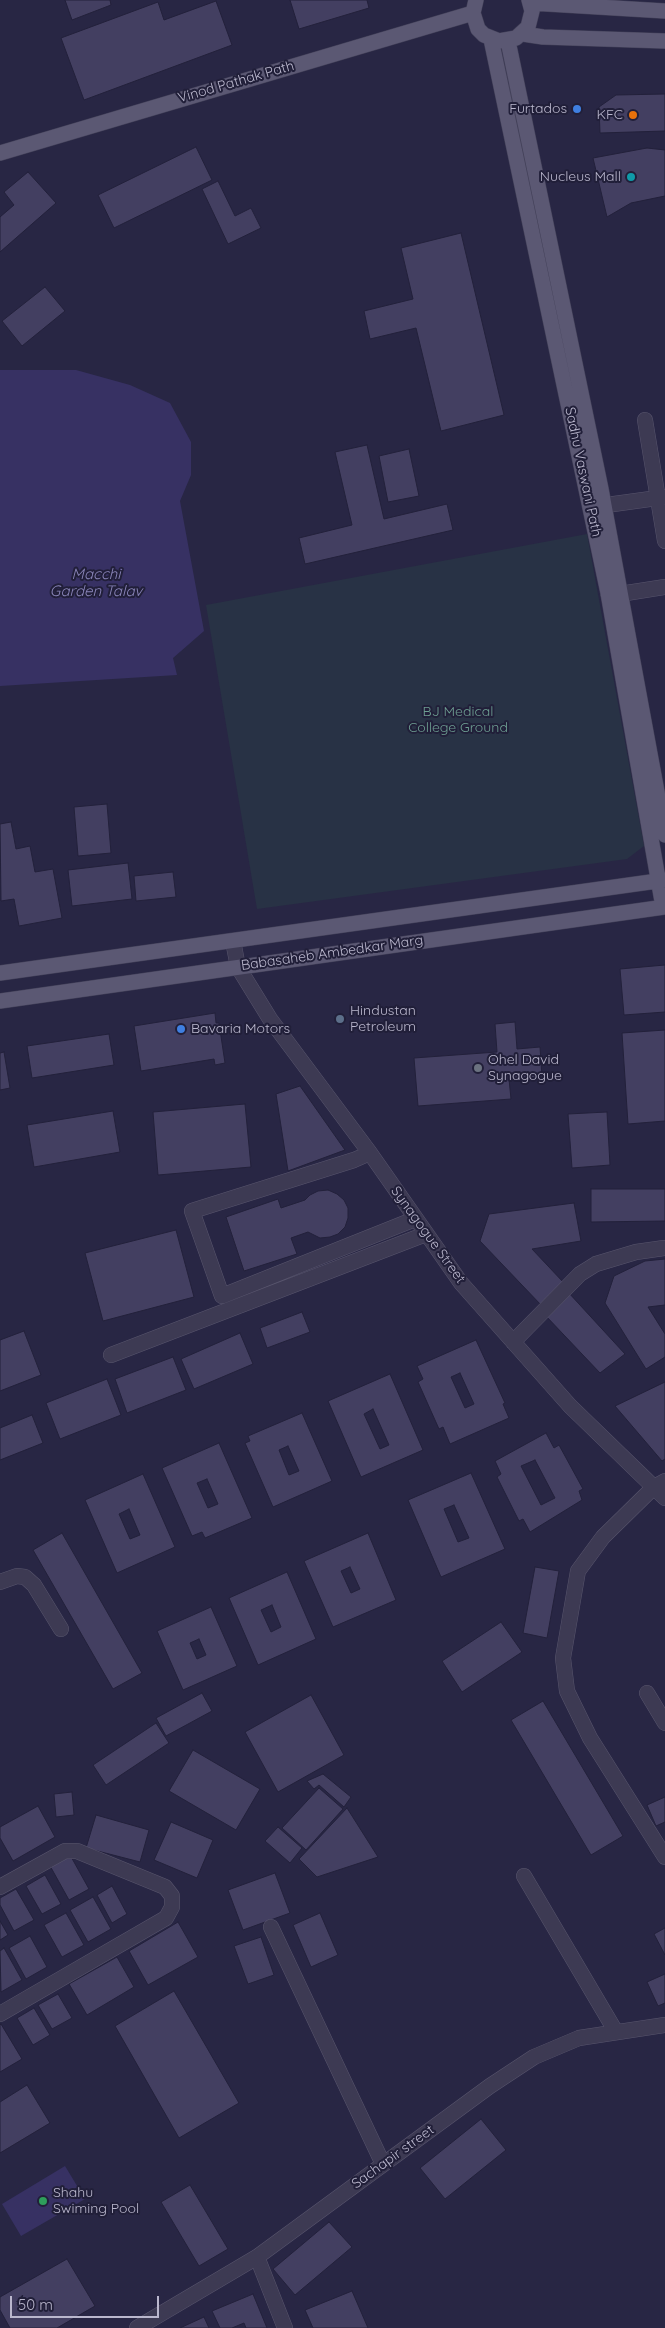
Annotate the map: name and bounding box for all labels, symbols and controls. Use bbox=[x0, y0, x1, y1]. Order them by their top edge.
street label: Vinod Pathak Path bbox=[176, 57, 296, 107]
place label: Furtados bbox=[509, 101, 567, 117]
marker: Furtados bbox=[571, 103, 583, 115]
place label: KFC bbox=[597, 107, 623, 123]
marker: KFC bbox=[627, 109, 639, 121]
place label: Nucleus Mall bbox=[540, 169, 621, 185]
marker: Nucleus Mall bbox=[625, 171, 637, 183]
street label: Sadhu Vaswani Path bbox=[561, 406, 605, 538]
water label: Macchi Garden Talav bbox=[50, 565, 142, 600]
park label: BJ Medical College Ground bbox=[408, 704, 508, 736]
street label: Babasaheb Ambedkar Marg bbox=[240, 932, 424, 974]
place label: Hindustan Petroleum bbox=[350, 1003, 416, 1036]
marker: Hindustan Petroleum bbox=[334, 1013, 346, 1025]
place label: Bavaria Motors bbox=[191, 1021, 290, 1037]
marker: Bavaria Motors bbox=[175, 1023, 187, 1035]
place label: Ohel David Synagogue bbox=[488, 1052, 562, 1084]
marker: Ohel David Synagogue bbox=[472, 1062, 484, 1074]
street label: Synagogue Street bbox=[387, 1183, 469, 1287]
street label: Sachapir street bbox=[349, 2121, 437, 2193]
place label: Shahu Swiming Pool bbox=[53, 2185, 139, 2218]
marker: Shahu Swiming Pool bbox=[37, 2195, 49, 2207]
scale bar bbox=[12, 2286, 161, 2318]
text: 50 m bbox=[18, 2295, 53, 2314]

